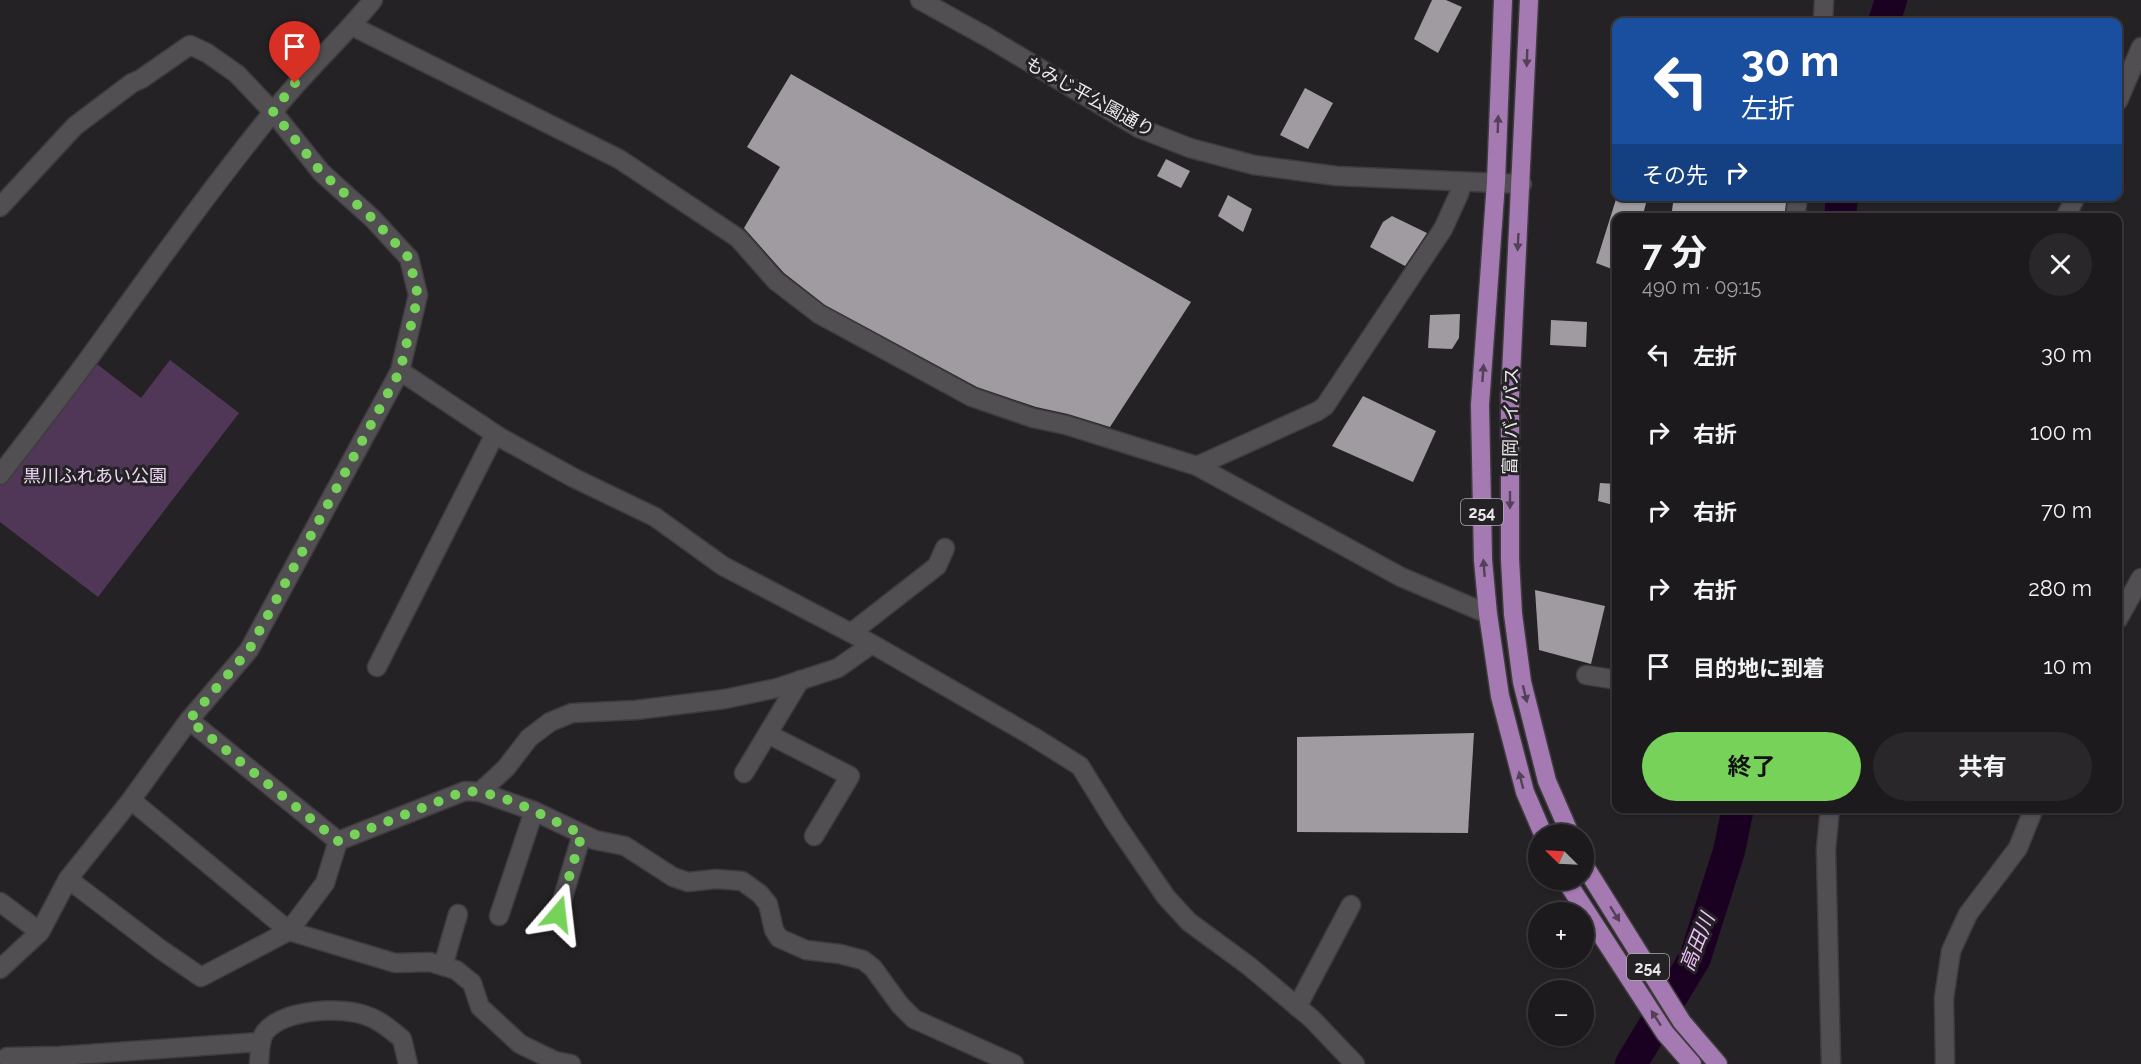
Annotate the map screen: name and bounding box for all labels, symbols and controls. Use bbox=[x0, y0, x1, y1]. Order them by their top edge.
pin bbox=[269, 21, 320, 83]
icon: arrive bbox=[278, 30, 311, 63]
text: 30 m bbox=[1741, 37, 1839, 86]
icon: left bbox=[1642, 42, 1720, 120]
one-way arrow bbox=[1522, 49, 1531, 68]
street label: もみじ平公園通り bbox=[1022, 52, 1158, 141]
text: 左折 bbox=[1741, 93, 1795, 124]
one-way arrow bbox=[1494, 114, 1503, 133]
icon: right bbox=[1720, 156, 1753, 189]
text: その先 bbox=[1642, 162, 1708, 188]
text: 7 分 bbox=[1642, 231, 1707, 273]
one-way arrow bbox=[1514, 233, 1523, 252]
button: close bbox=[2029, 233, 2092, 296]
text: 490 m · 09:15 bbox=[1642, 275, 1762, 299]
icon: left bbox=[1642, 338, 1675, 371]
text: 30 m bbox=[2041, 341, 2092, 367]
text: 左折 bbox=[1693, 343, 1737, 369]
one-way arrow bbox=[1478, 363, 1487, 382]
street label: 富岡バイパス bbox=[1499, 367, 1522, 475]
icon: right bbox=[1642, 416, 1675, 449]
text: 100 m bbox=[2030, 419, 2092, 445]
text: 右折 bbox=[1693, 421, 1737, 447]
park label: 黒川ふれあい公園 bbox=[23, 465, 167, 486]
one-way arrow bbox=[1505, 491, 1515, 510]
icon: right bbox=[1642, 494, 1675, 527]
text: 70 m bbox=[2041, 497, 2092, 523]
road number: 254 bbox=[1461, 499, 1503, 525]
text: 右折 bbox=[1693, 499, 1737, 525]
one-way arrow bbox=[1479, 558, 1488, 577]
icon: right bbox=[1642, 572, 1675, 605]
text: 280 m bbox=[2028, 575, 2092, 601]
text: 右折 bbox=[1693, 577, 1737, 603]
icon: arrive bbox=[1642, 650, 1675, 683]
text: 10 m bbox=[2043, 653, 2092, 679]
text: 目的地に到着 bbox=[1693, 655, 1825, 681]
one-way arrow bbox=[1520, 685, 1530, 703]
button: 終了 bbox=[1642, 732, 1861, 801]
button: 共有 bbox=[1873, 732, 2092, 801]
one-way arrow bbox=[1516, 771, 1526, 789]
north arrow bbox=[1528, 824, 1594, 890]
map controls bbox=[1528, 824, 1594, 1046]
position arrow bbox=[526, 882, 590, 946]
button: + bbox=[1528, 902, 1594, 968]
one-way arrow bbox=[1609, 906, 1620, 922]
water label: 高田川 bbox=[1675, 908, 1720, 974]
road number: 254 bbox=[1627, 954, 1669, 980]
button: − bbox=[1528, 980, 1594, 1046]
one-way arrow bbox=[1650, 1010, 1661, 1026]

